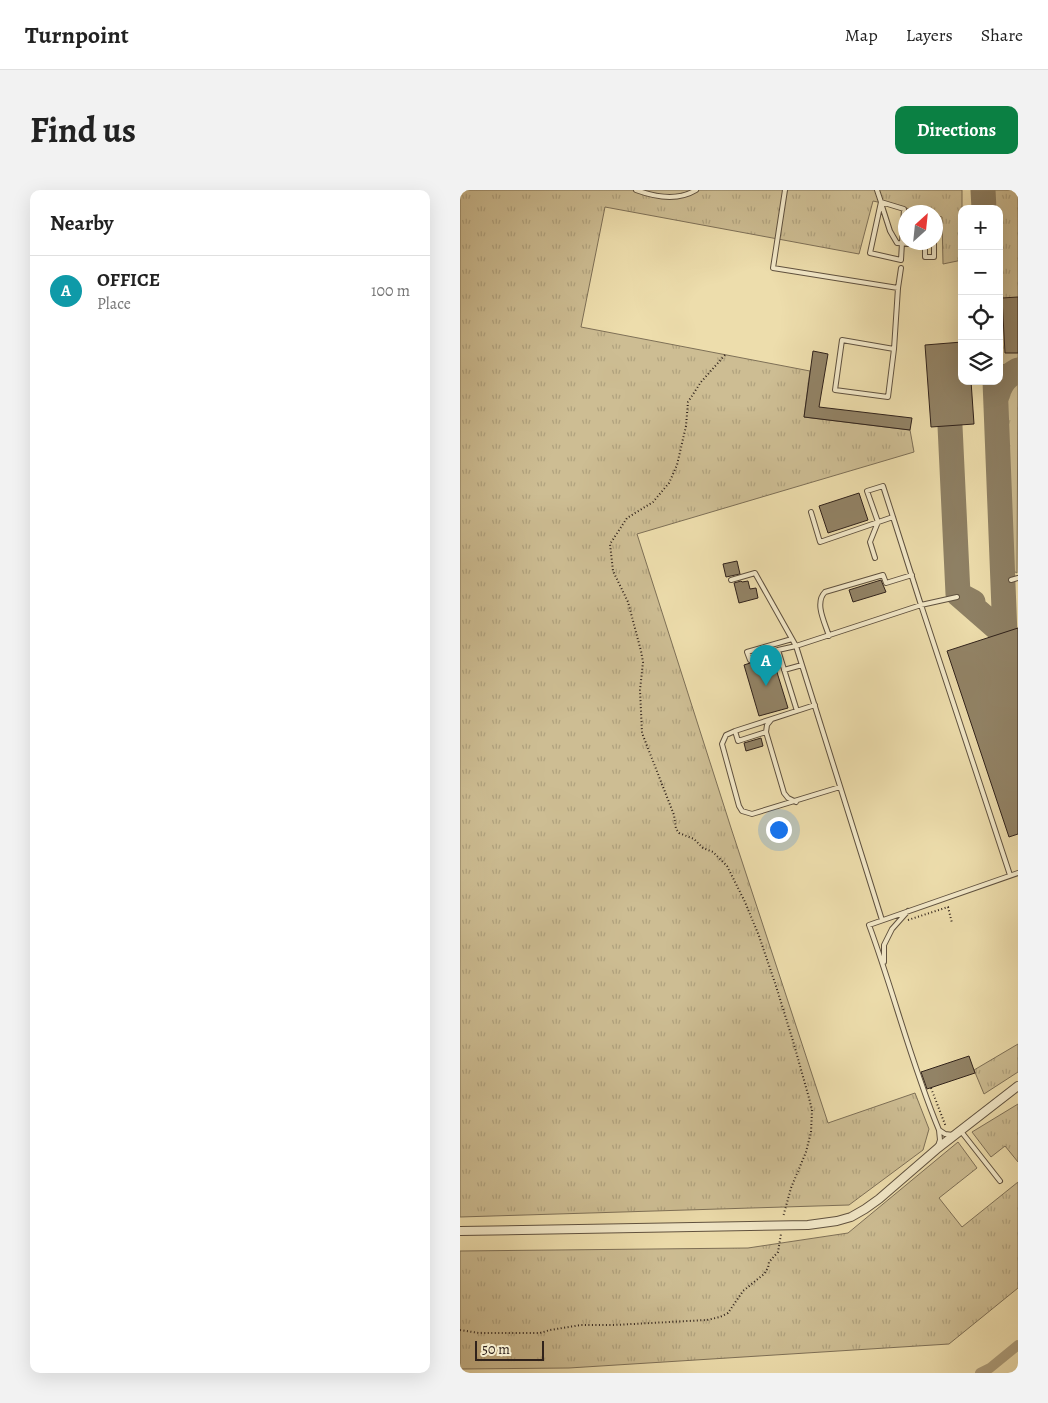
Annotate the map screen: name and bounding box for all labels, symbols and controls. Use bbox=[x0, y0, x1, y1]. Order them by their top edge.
text: Turnpoint bbox=[25, 19, 129, 51]
text: Map bbox=[845, 23, 878, 47]
text: Layers bbox=[906, 23, 953, 47]
text: Share bbox=[981, 23, 1023, 47]
text: Find us bbox=[30, 106, 136, 154]
button: Directions bbox=[895, 106, 1018, 154]
north arrow bbox=[898, 205, 943, 250]
map controls bbox=[958, 205, 1003, 385]
button: + bbox=[958, 205, 1003, 250]
text: Nearby bbox=[50, 209, 113, 237]
button: − bbox=[958, 250, 1003, 295]
text: OFFICE bbox=[97, 267, 160, 293]
text: A bbox=[61, 280, 71, 302]
text: 100 m bbox=[371, 280, 410, 302]
text: Place bbox=[97, 293, 131, 315]
button: locate bbox=[958, 295, 1003, 340]
button: layers bbox=[958, 340, 1003, 385]
pin: A bbox=[750, 645, 782, 686]
your location bbox=[766, 817, 792, 843]
scale bar bbox=[475, 1338, 544, 1361]
text: 50 m bbox=[482, 1340, 510, 1359]

